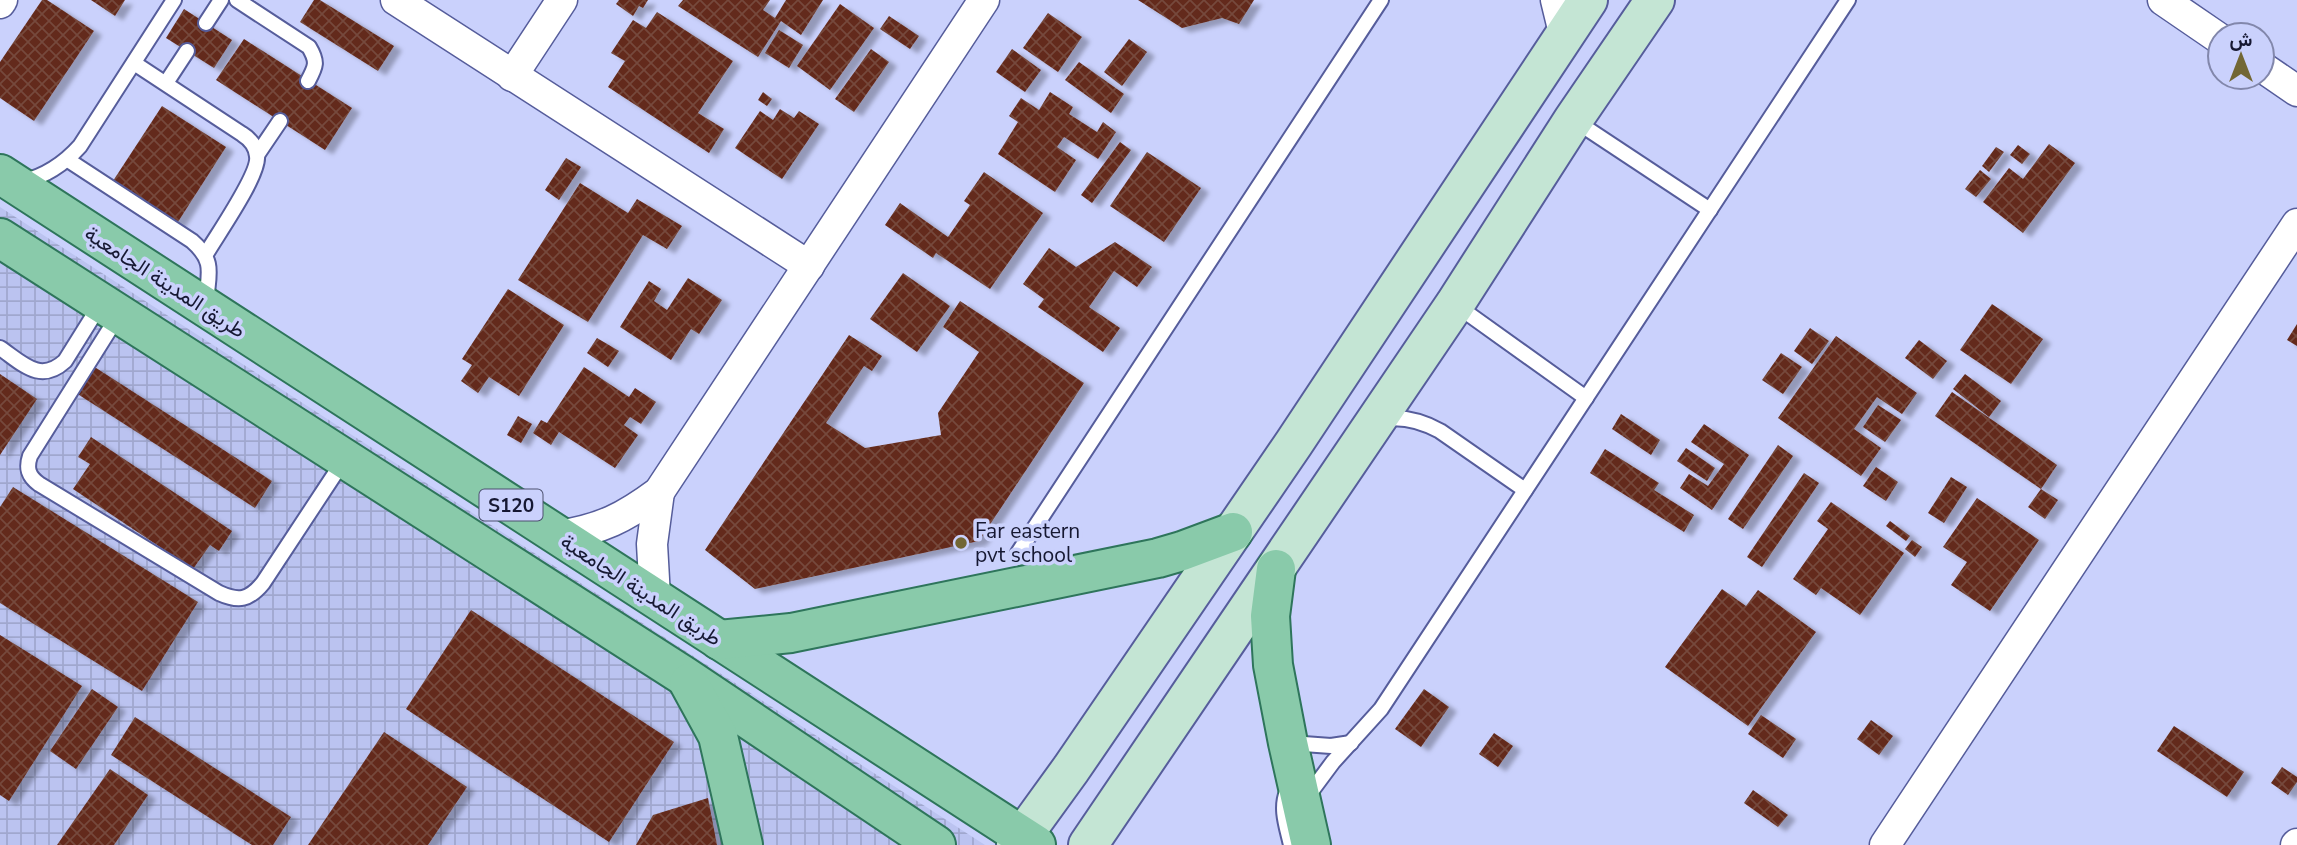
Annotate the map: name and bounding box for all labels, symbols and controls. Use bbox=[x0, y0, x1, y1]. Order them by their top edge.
north arrow bbox=[2206, 21, 2276, 91]
text: ش bbox=[2230, 27, 2253, 53]
street label: طريق المدينة الجامعية bbox=[79, 219, 251, 345]
road number: S120 bbox=[480, 490, 542, 520]
place label: Far eastern pvt school bbox=[975, 517, 1080, 569]
street label: طريق المدينة الجامعية bbox=[555, 527, 727, 653]
marker: Far eastern pvt school bbox=[953, 535, 969, 551]

